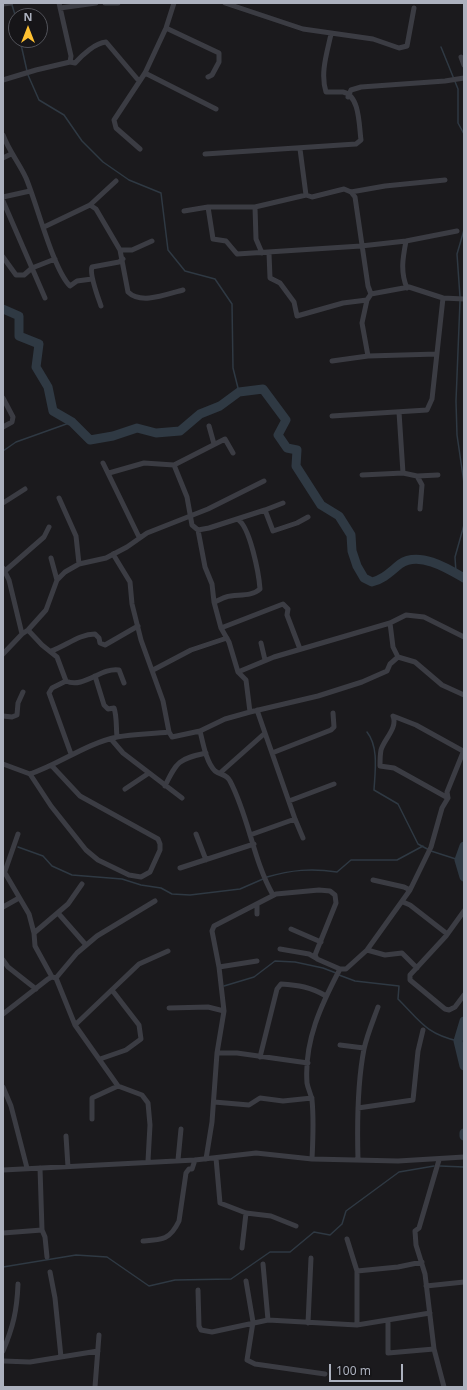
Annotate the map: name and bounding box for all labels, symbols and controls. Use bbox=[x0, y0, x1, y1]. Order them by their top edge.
north arrow bbox=[8, 8, 48, 48]
text: N bbox=[24, 9, 32, 24]
scale bar bbox=[331, 1356, 405, 1382]
text: 100 m bbox=[336, 1362, 371, 1379]

